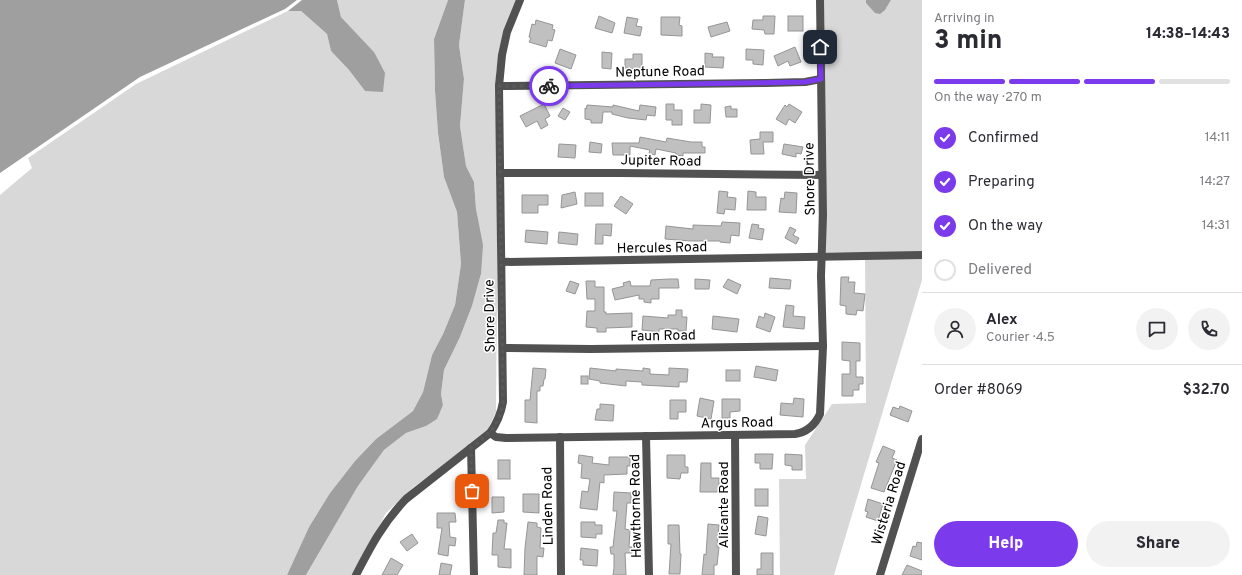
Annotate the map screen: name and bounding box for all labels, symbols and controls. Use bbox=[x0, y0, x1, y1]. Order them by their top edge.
text: Arriving in bbox=[934, 11, 995, 27]
text: 3 min bbox=[934, 25, 1002, 58]
text: 14:38–14:43 bbox=[1146, 25, 1230, 44]
pin bbox=[803, 30, 837, 64]
icon: home bbox=[809, 36, 831, 58]
street label: Neptune Road bbox=[615, 63, 705, 82]
courier bbox=[529, 66, 569, 106]
icon: bike bbox=[538, 75, 560, 97]
text: On the way · 270 m bbox=[934, 90, 1042, 106]
icon: check bbox=[934, 127, 956, 149]
text: Confirmed bbox=[968, 129, 1039, 148]
text: 14:11 bbox=[1205, 130, 1230, 146]
street label: Shore Drive bbox=[801, 142, 820, 216]
street label: Jupiter Road bbox=[620, 152, 702, 171]
icon: check bbox=[934, 171, 956, 193]
text: Preparing bbox=[968, 173, 1035, 192]
text: 14:27 bbox=[1200, 174, 1230, 190]
icon: check bbox=[934, 215, 956, 237]
text: On the way bbox=[968, 217, 1043, 236]
text: 14:31 bbox=[1202, 218, 1230, 234]
street label: Hercules Road bbox=[617, 239, 708, 258]
text: Delivered bbox=[968, 261, 1032, 280]
street label: Shore Drive bbox=[481, 279, 500, 353]
button: person bbox=[934, 308, 976, 350]
button: chat bbox=[1136, 308, 1178, 350]
button: phone bbox=[1188, 308, 1230, 350]
text: Alex bbox=[986, 311, 1018, 330]
street label: Faun Road bbox=[630, 327, 696, 346]
text: Courier · 4.5 bbox=[986, 330, 1055, 346]
text: Order #8069 bbox=[934, 381, 1023, 400]
text: $32.70 bbox=[1183, 381, 1230, 400]
street label: Argus Road bbox=[701, 414, 773, 433]
street label: Hawthorne Road bbox=[627, 454, 646, 558]
street label: Wisteria Road bbox=[869, 460, 910, 547]
street label: Alicante Road bbox=[716, 461, 733, 549]
street label: Linden Road bbox=[539, 467, 558, 545]
pin bbox=[455, 474, 489, 508]
icon: bag bbox=[461, 480, 483, 502]
button: Help bbox=[934, 521, 1078, 567]
button: Share bbox=[1086, 521, 1230, 567]

